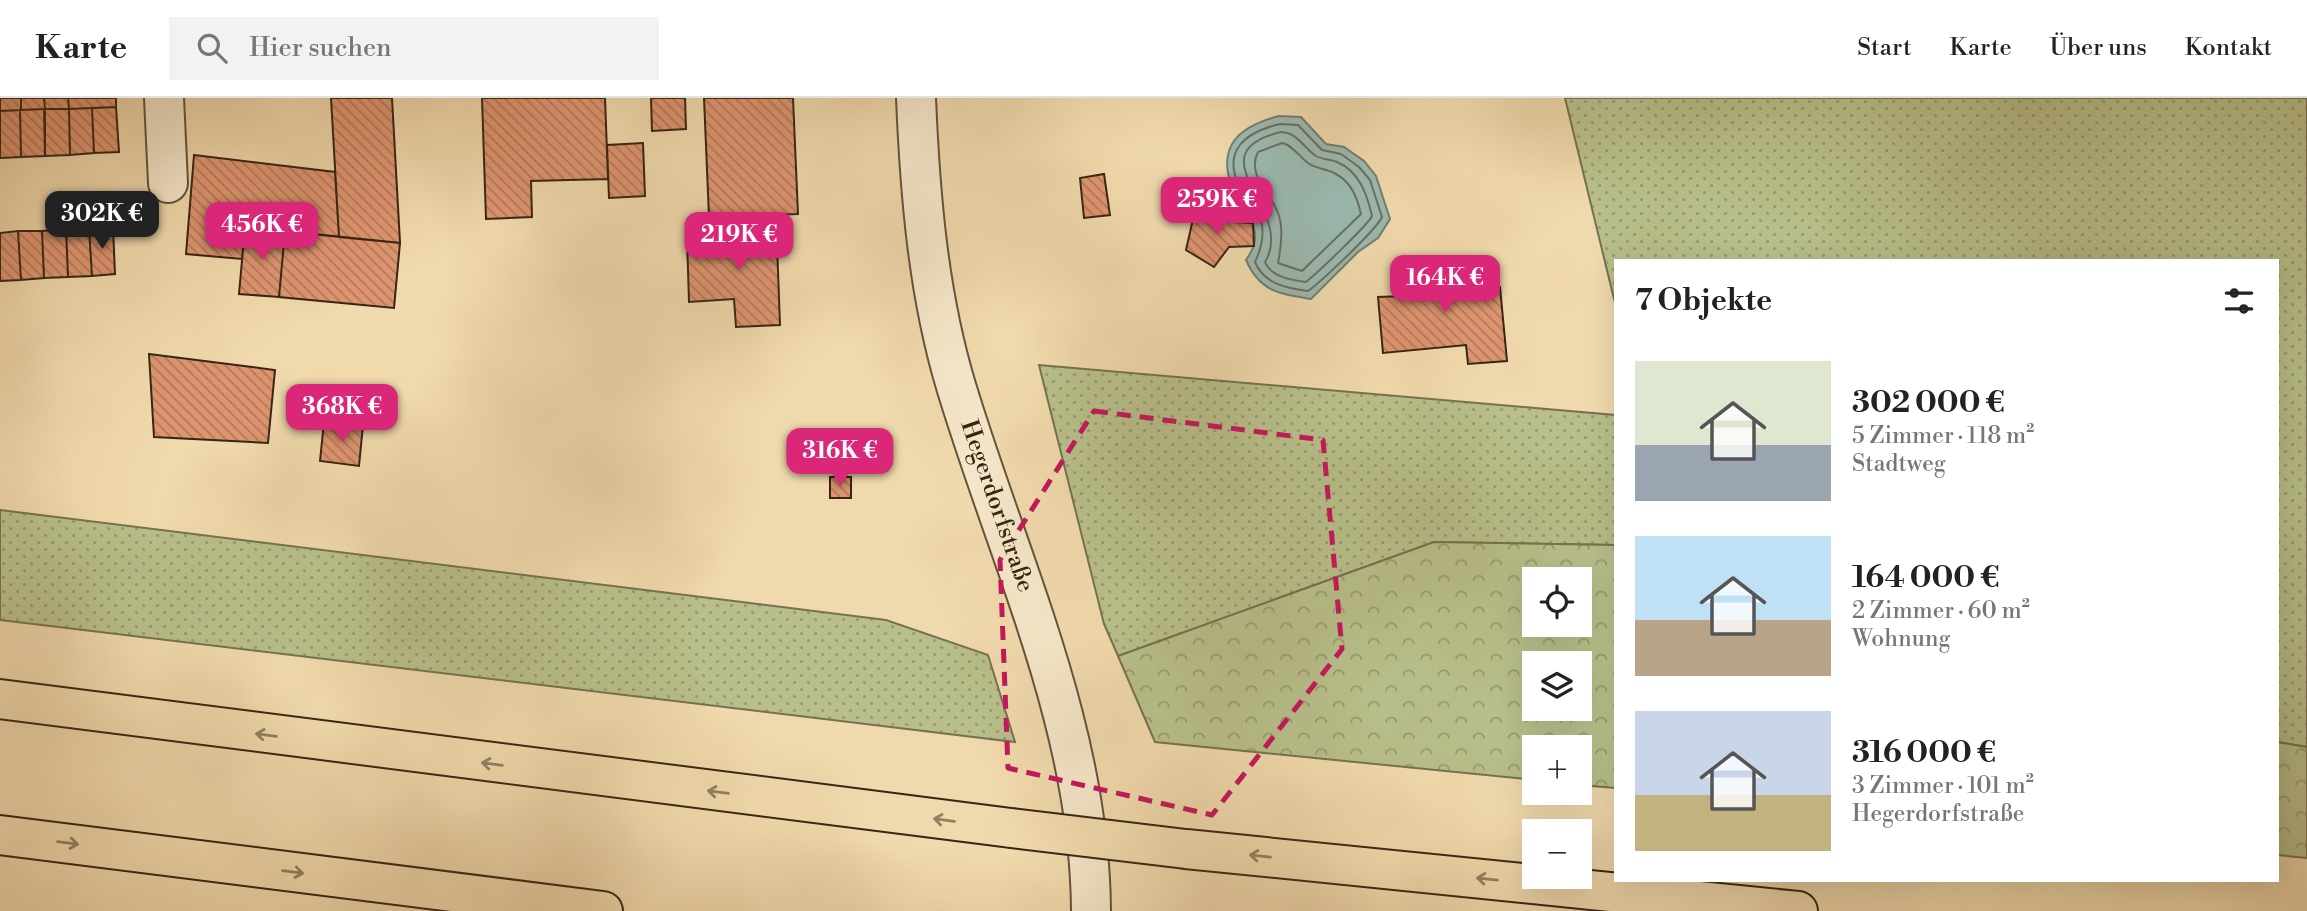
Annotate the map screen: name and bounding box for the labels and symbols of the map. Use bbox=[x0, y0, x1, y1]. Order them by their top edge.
pin: 259K € bbox=[1160, 178, 1274, 237]
pin: 302K € bbox=[45, 192, 159, 251]
pin: 456K € bbox=[205, 202, 319, 262]
pin: 219K € bbox=[682, 212, 796, 272]
pin: 164K € bbox=[1388, 256, 1502, 315]
pin: 368K € bbox=[285, 384, 399, 444]
street label: Hegerdorfstraße bbox=[954, 416, 1040, 596]
pin: 316K € bbox=[783, 428, 897, 488]
one-way arrow bbox=[256, 728, 278, 741]
one-way arrow bbox=[481, 757, 504, 770]
one-way arrow bbox=[707, 785, 730, 798]
one-way arrow bbox=[933, 814, 955, 827]
one-way arrow bbox=[56, 837, 79, 850]
one-way arrow bbox=[1249, 849, 1272, 862]
one-way arrow bbox=[282, 865, 304, 878]
one-way arrow bbox=[1476, 873, 1498, 886]

